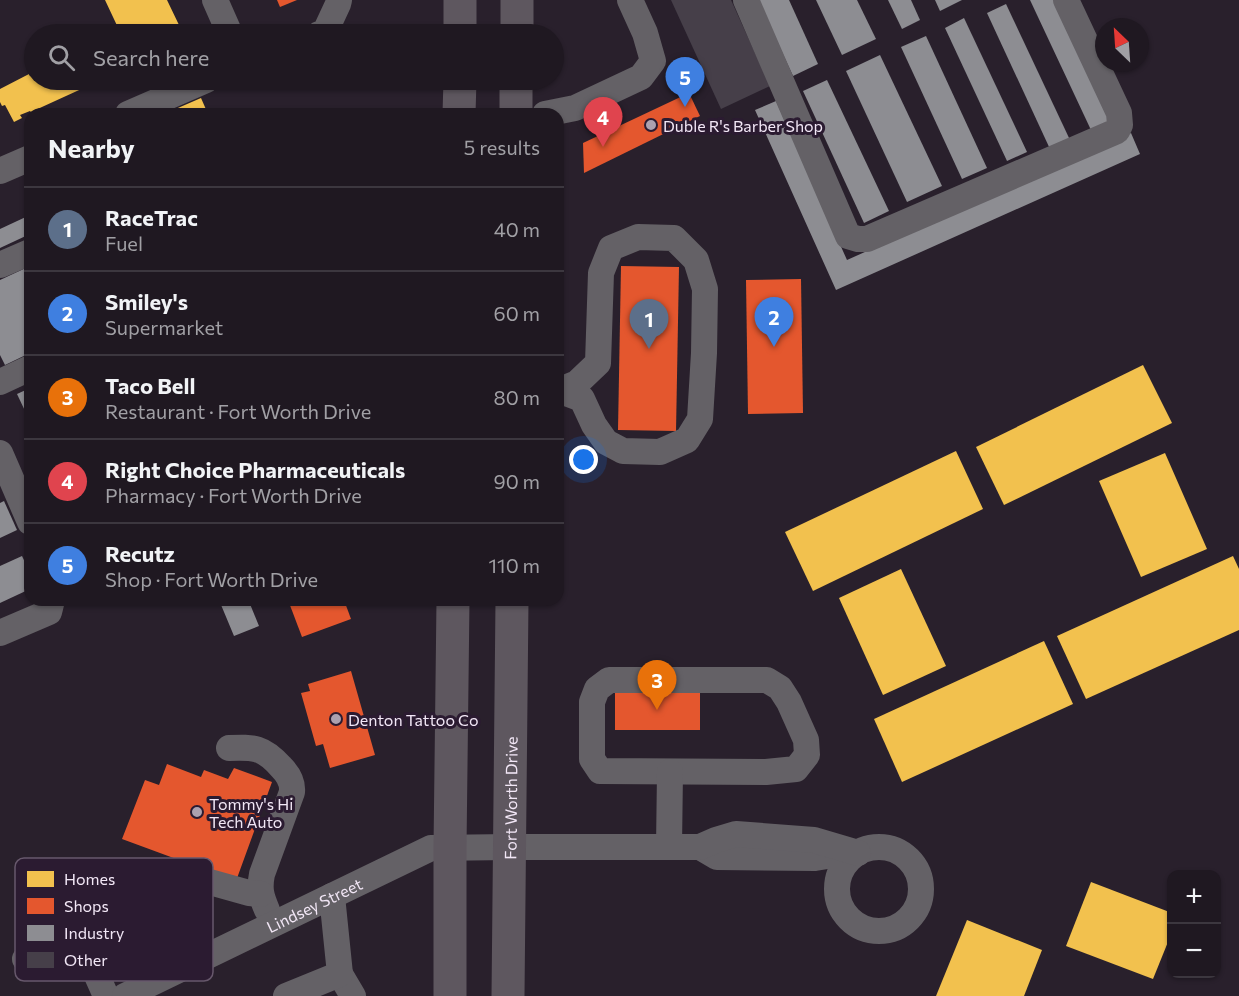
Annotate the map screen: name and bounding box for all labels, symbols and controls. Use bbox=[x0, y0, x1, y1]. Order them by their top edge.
north arrow bbox=[1095, 18, 1149, 72]
search box bbox=[24, 24, 564, 90]
icon: search bbox=[45, 41, 78, 74]
text: Search here bbox=[93, 44, 209, 71]
pin: 5 bbox=[666, 57, 704, 107]
pin: 4 bbox=[584, 98, 622, 147]
place label: Duble R's Barber Shop bbox=[663, 116, 823, 135]
marker: Duble R's Barber Shop bbox=[644, 118, 658, 132]
text: Nearby bbox=[48, 132, 135, 163]
text: 5 results bbox=[464, 135, 540, 159]
text: RaceTrac bbox=[105, 204, 198, 231]
text: 1 bbox=[63, 217, 72, 241]
text: 40 m bbox=[494, 217, 540, 241]
text: Fuel bbox=[105, 231, 143, 255]
text: Smiley's bbox=[105, 288, 188, 315]
pin: 2 bbox=[754, 298, 794, 347]
pin: 1 bbox=[630, 300, 668, 349]
text: 2 bbox=[62, 301, 73, 325]
text: 60 m bbox=[494, 301, 540, 325]
text: Supermarket bbox=[105, 315, 223, 339]
text: Taco Bell bbox=[105, 372, 195, 399]
text: 3 bbox=[62, 385, 73, 409]
text: 80 m bbox=[494, 385, 540, 409]
text: Restaurant · Fort Worth Drive bbox=[105, 399, 371, 423]
your location bbox=[569, 445, 598, 474]
text: Right Choice Pharmaceuticals bbox=[105, 456, 405, 483]
text: 4 bbox=[61, 469, 74, 493]
text: 90 m bbox=[494, 469, 540, 493]
text: Pharmacy · Fort Worth Drive bbox=[105, 483, 362, 507]
text: Recutz bbox=[105, 540, 175, 567]
text: 5 bbox=[62, 553, 73, 577]
text: 110 m bbox=[489, 553, 540, 577]
text: Shop · Fort Worth Drive bbox=[105, 567, 318, 591]
pin: 3 bbox=[638, 660, 676, 710]
place label: Denton Tattoo Co bbox=[348, 710, 479, 729]
marker: Denton Tattoo Co bbox=[329, 712, 343, 726]
street label: Fort Worth Drive bbox=[500, 736, 520, 860]
place label: Tommy's Hi Tech Auto bbox=[209, 794, 293, 831]
marker: Tommy's Hi Tech Auto bbox=[190, 805, 204, 819]
legend bbox=[15, 858, 213, 981]
text: Homes bbox=[64, 869, 115, 888]
map controls bbox=[1167, 870, 1221, 978]
button: + bbox=[1167, 870, 1221, 924]
street label: Lindsey Street bbox=[263, 873, 365, 936]
text: Shops bbox=[64, 896, 109, 915]
text: Industry bbox=[64, 923, 124, 942]
button: − bbox=[1167, 924, 1221, 978]
text: Other bbox=[64, 950, 108, 969]

